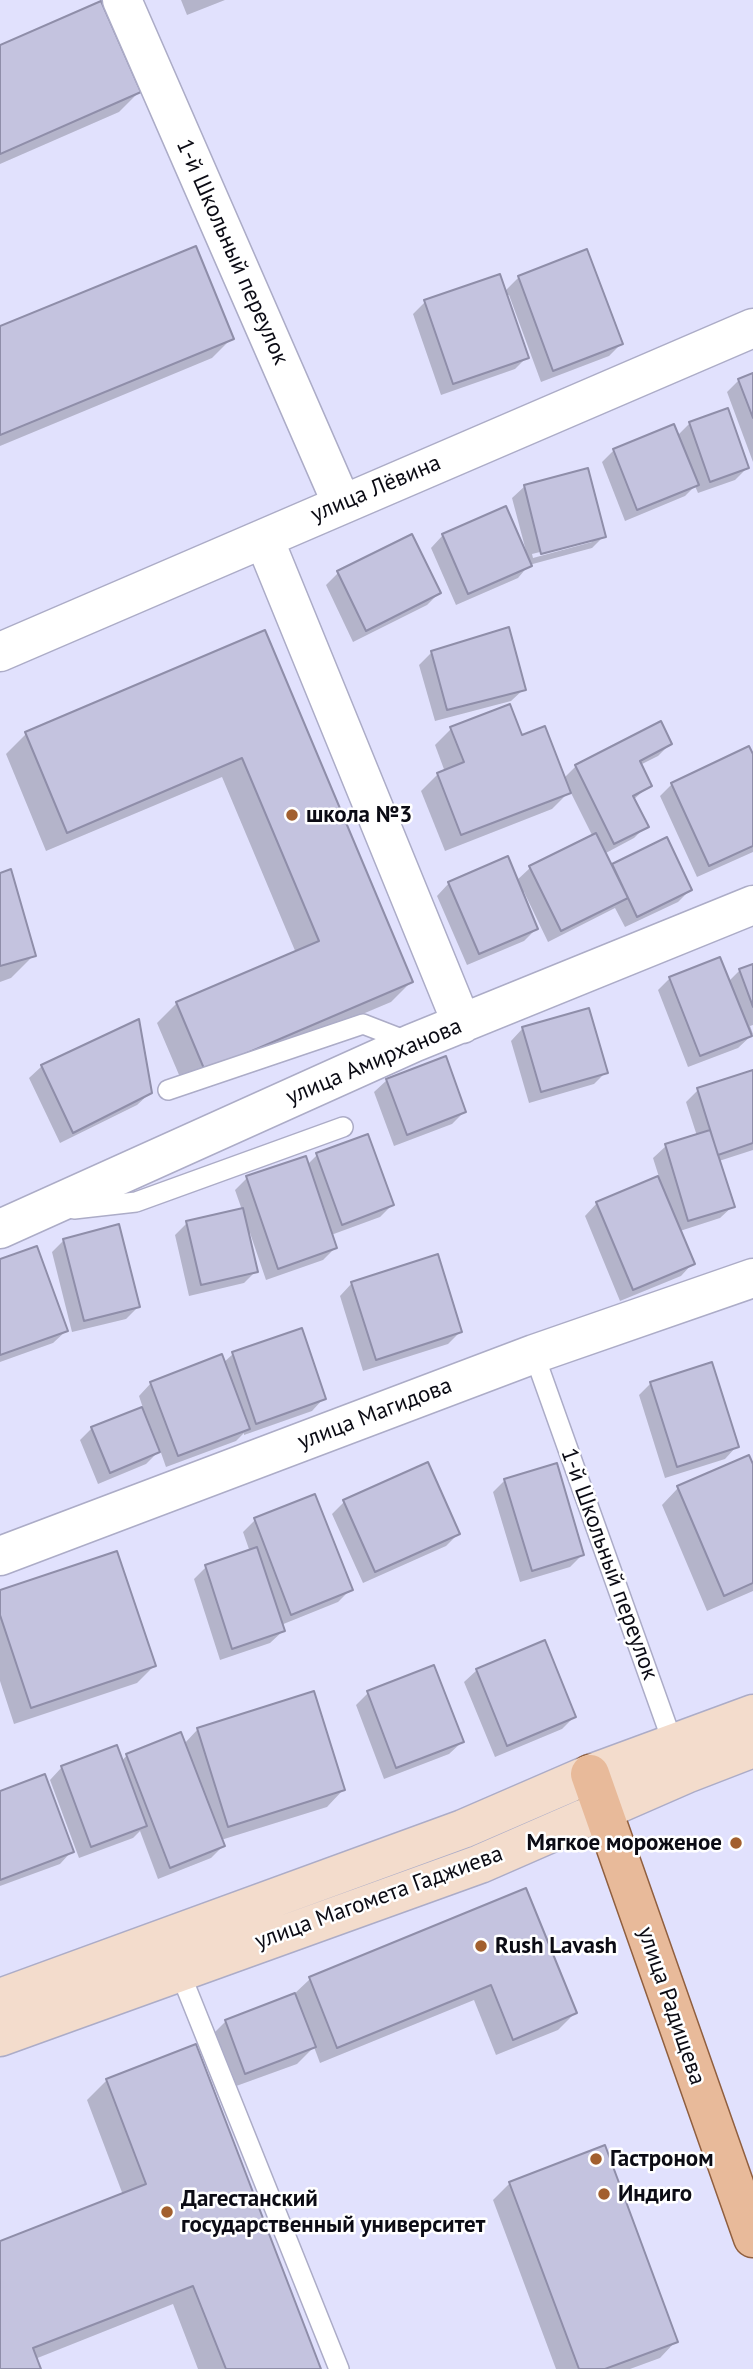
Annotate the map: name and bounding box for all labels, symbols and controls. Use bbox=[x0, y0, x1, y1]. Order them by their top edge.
street label: 1-й Школьный переулок bbox=[170, 135, 294, 369]
street label: улица Лёвина bbox=[307, 449, 445, 529]
place label: школа №3 bbox=[306, 801, 412, 829]
marker: школа №3 bbox=[284, 807, 300, 823]
street label: улица Амирханова bbox=[282, 1013, 466, 1111]
street label: улица Магидова bbox=[294, 1372, 456, 1456]
street label: 1-й Школьный переулок bbox=[554, 1445, 664, 1683]
place label: Мягкое мороженое bbox=[527, 1829, 722, 1857]
marker: Мягкое мороженое bbox=[728, 1835, 744, 1851]
street label: улица Магомета Гаджиева bbox=[251, 1840, 507, 1956]
street label: улица Радищева bbox=[631, 1923, 711, 2089]
place label: Rush Lavash bbox=[495, 1932, 617, 1960]
marker: Rush Lavash bbox=[473, 1938, 489, 1954]
place label: Гастроном bbox=[610, 2145, 713, 2173]
marker: Гастроном bbox=[588, 2151, 604, 2167]
place label: Индиго bbox=[618, 2180, 692, 2208]
place label: Дагестанский государственный университет bbox=[181, 2185, 485, 2239]
marker: Индиго bbox=[596, 2186, 612, 2202]
marker: Дагестанский государственный университет bbox=[159, 2204, 175, 2220]

